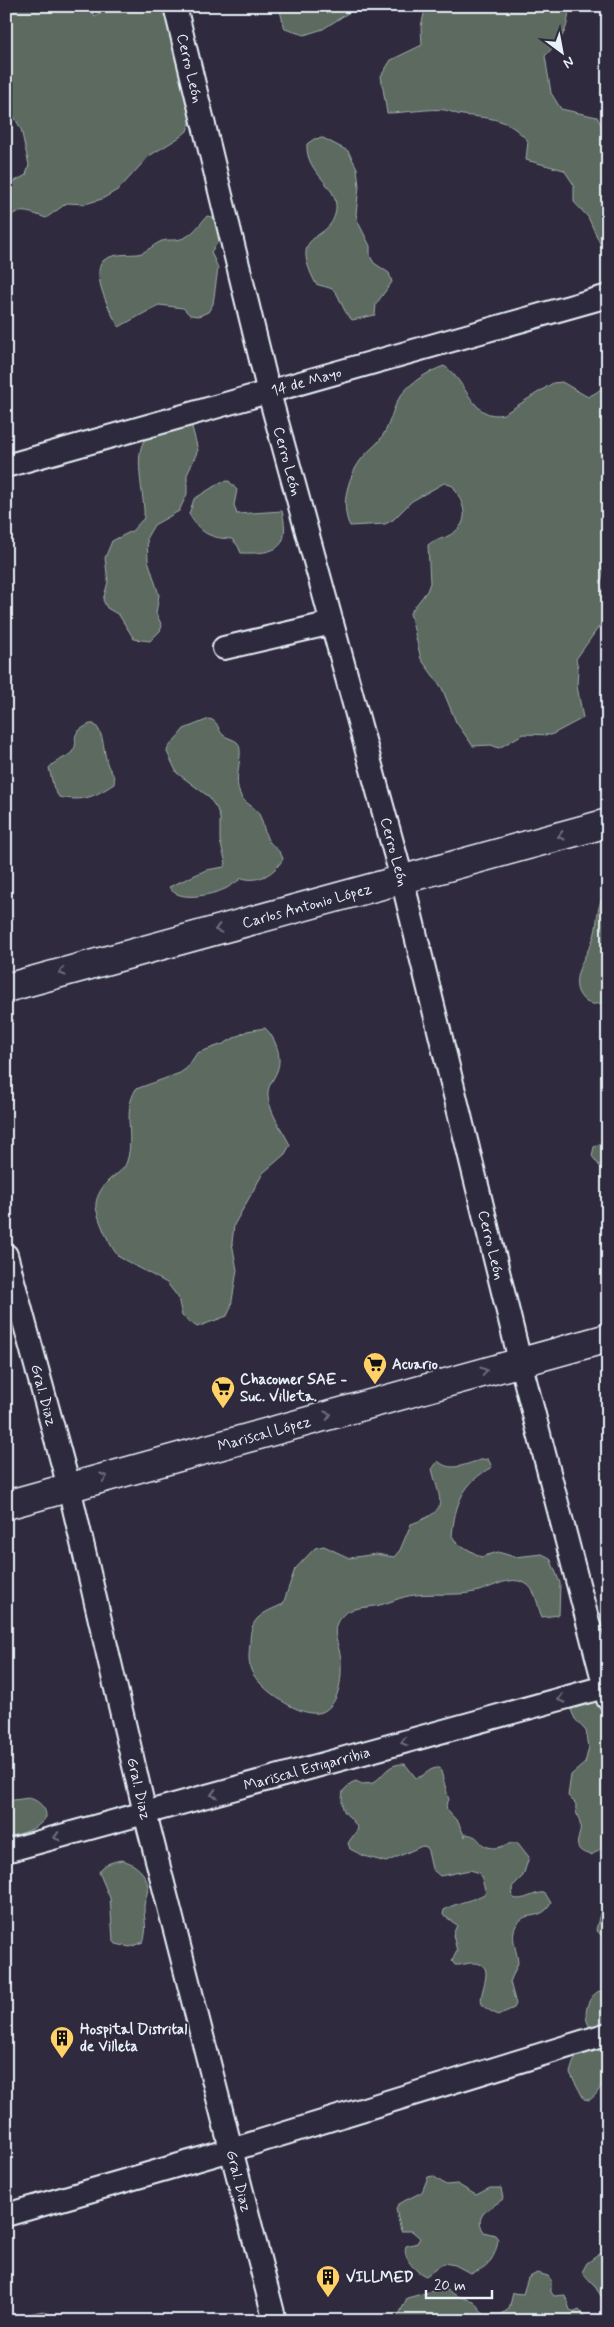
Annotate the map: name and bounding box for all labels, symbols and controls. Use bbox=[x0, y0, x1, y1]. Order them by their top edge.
north arrow bbox=[536, 28, 586, 78]
street label: Cerro León bbox=[171, 32, 207, 105]
text: N bbox=[560, 52, 577, 72]
street label: 14 de Mayo bbox=[269, 363, 344, 402]
street label: Cerro León bbox=[268, 425, 306, 498]
street label: Cerro León bbox=[375, 815, 412, 889]
one-way arrow bbox=[557, 830, 565, 840]
street label: Carlos Antonio López bbox=[240, 879, 374, 934]
one-way arrow bbox=[215, 924, 223, 934]
one-way arrow bbox=[58, 967, 66, 977]
street label: Cerro León bbox=[472, 1208, 509, 1282]
supermarket icon: Acuario bbox=[362, 1351, 388, 1385]
place label: Acuario bbox=[392, 1355, 438, 1375]
street label: Gral. Diaz bbox=[25, 1362, 61, 1428]
one-way arrow bbox=[480, 1367, 488, 1377]
place label: Chacomer SAE - Suc. Villeta. bbox=[240, 1370, 347, 1407]
supermarket icon: Chacomer SAE - Suc. Villeta. bbox=[210, 1375, 236, 1409]
one-way arrow bbox=[323, 1410, 332, 1421]
street label: Mariscal López bbox=[216, 1412, 314, 1457]
one-way arrow bbox=[99, 1473, 107, 1483]
one-way arrow bbox=[557, 1694, 565, 1704]
one-way arrow bbox=[400, 1737, 409, 1747]
street label: Mariscal Estigarribia bbox=[242, 1743, 373, 1796]
street label: Gral. Diaz bbox=[121, 1756, 155, 1822]
one-way arrow bbox=[210, 1789, 218, 1799]
one-way arrow bbox=[53, 1832, 61, 1842]
place label: Hospital Distrital de Villeta bbox=[80, 2020, 187, 2057]
building icon: Hospital Distrital de Villeta bbox=[49, 2025, 75, 2059]
street label: Gral. Diaz bbox=[221, 2148, 256, 2214]
building icon: VILLMED bbox=[315, 2264, 341, 2298]
scale bar bbox=[426, 2267, 493, 2299]
place label: VILLMED bbox=[346, 2268, 414, 2288]
text: 20 m bbox=[434, 2276, 466, 2296]

